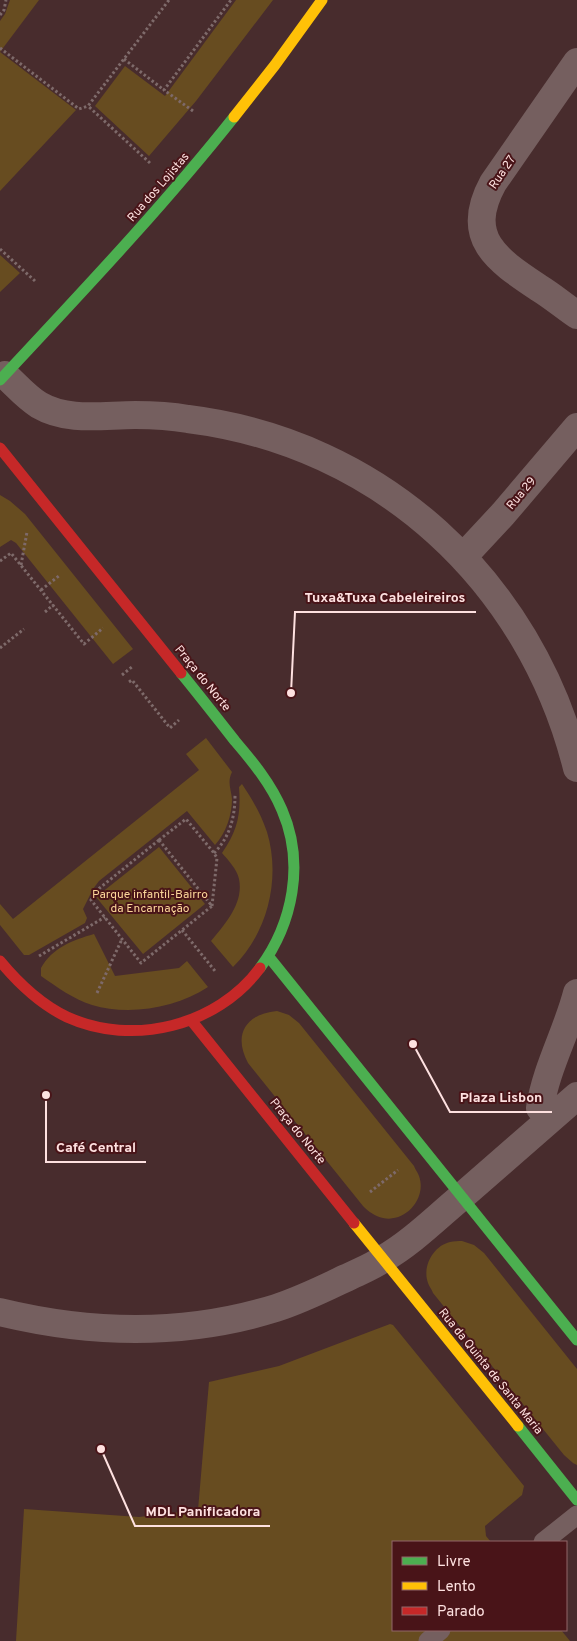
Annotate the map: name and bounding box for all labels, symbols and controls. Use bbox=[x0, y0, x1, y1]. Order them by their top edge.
street label: Rua dos Lojistas bbox=[124, 150, 193, 226]
street label: Rua 27 bbox=[486, 153, 520, 192]
street label: Rua 29 bbox=[503, 474, 540, 513]
callout: Tuxa&Tuxa Cabeleireiros bbox=[295, 583, 476, 612]
text: Tuxa&Tuxa Cabeleireiros bbox=[305, 590, 466, 607]
street label: Praça do Norte bbox=[171, 642, 234, 715]
park label: Parque infantil-Bairro da Encarnação bbox=[92, 887, 208, 917]
callout: Plaza Lisbon bbox=[450, 1083, 552, 1112]
text: Plaza Lisbon bbox=[460, 1090, 542, 1107]
street label: Praça do Norte bbox=[266, 1095, 329, 1168]
callout: Café Central bbox=[46, 1133, 146, 1162]
text: Café Central bbox=[56, 1140, 136, 1157]
street label: Rua da Quinta de Santa Maria bbox=[434, 1305, 546, 1438]
callout: MDL Panificadora bbox=[135, 1497, 270, 1526]
text: MDL Panificadora bbox=[146, 1504, 260, 1521]
legend bbox=[392, 1541, 567, 1631]
text: Livre bbox=[437, 1553, 471, 1572]
text: Lento bbox=[437, 1578, 476, 1597]
text: Parado bbox=[437, 1603, 485, 1622]

